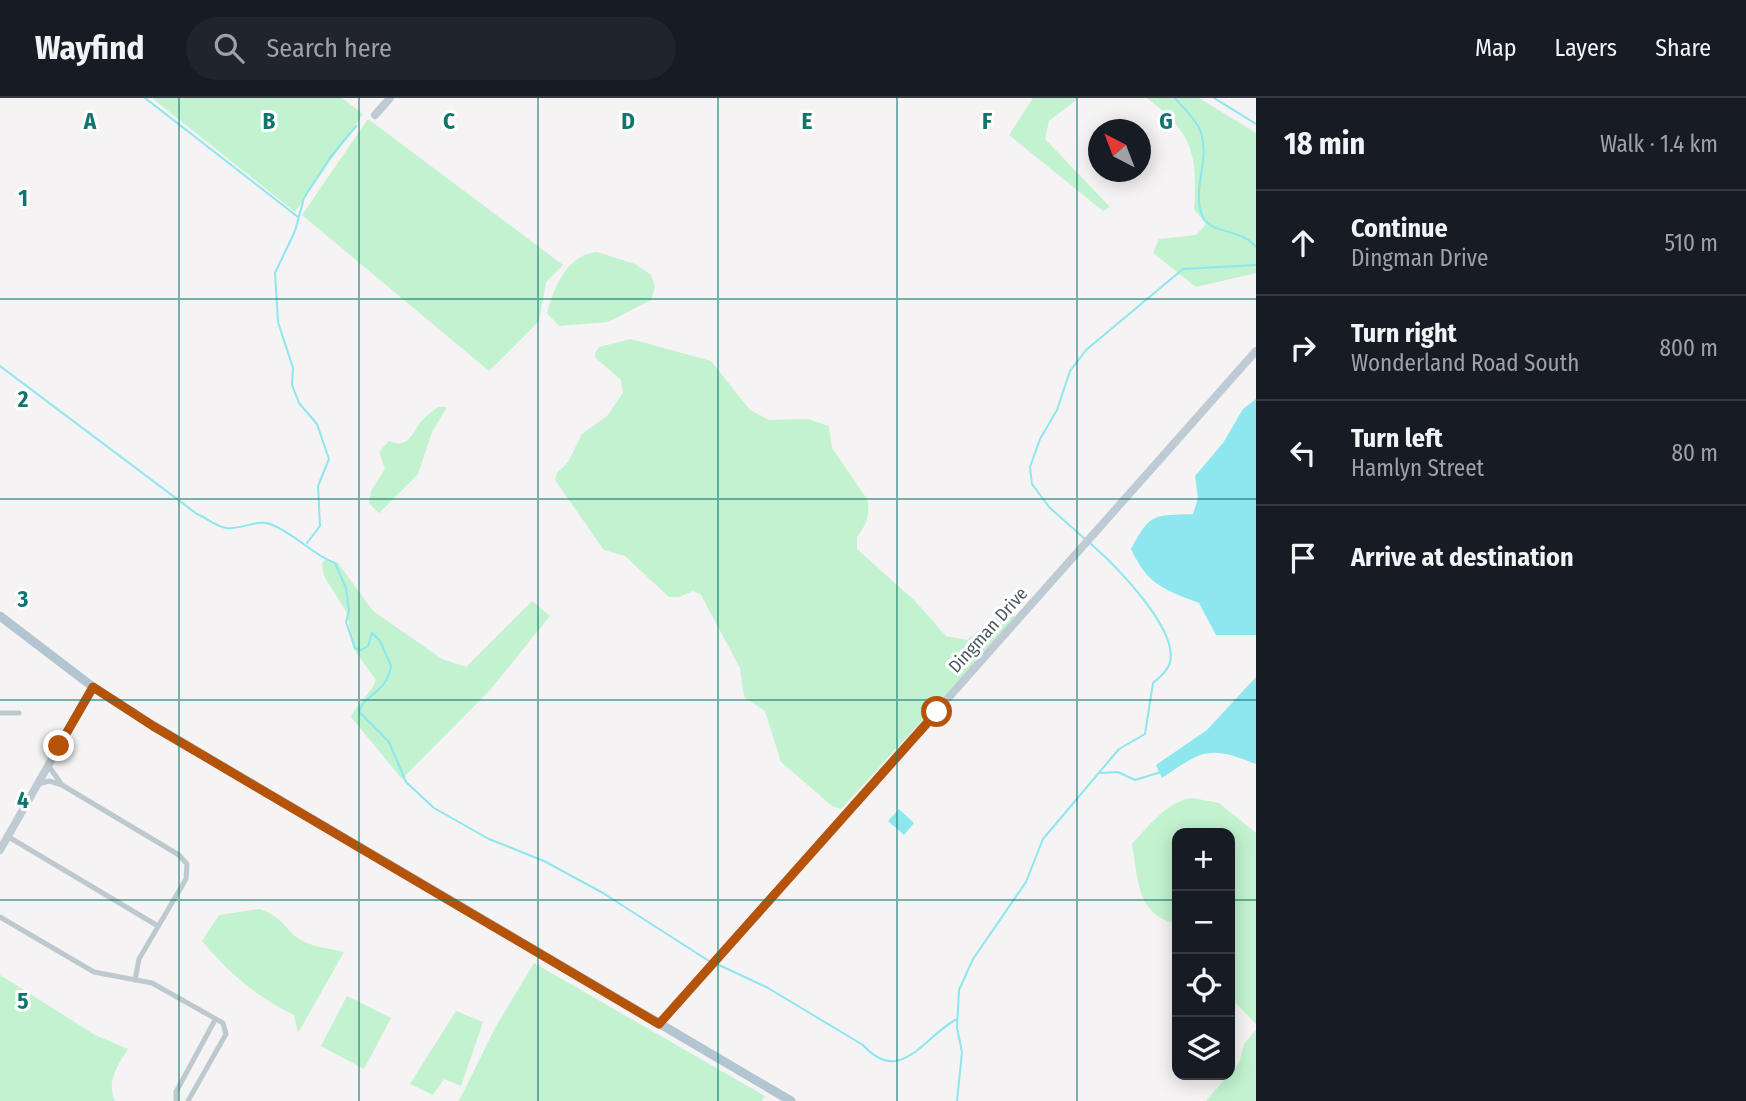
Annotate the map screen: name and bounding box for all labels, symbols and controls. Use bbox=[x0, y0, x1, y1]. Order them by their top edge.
search box bbox=[186, 17, 676, 80]
text: Wayfind bbox=[35, 28, 144, 68]
icon: search bbox=[210, 29, 248, 67]
text: Search here bbox=[266, 33, 392, 64]
text: Map bbox=[1475, 34, 1517, 62]
text: Layers bbox=[1555, 34, 1617, 62]
text: Share bbox=[1655, 34, 1711, 62]
text: A bbox=[83, 107, 97, 135]
text: B bbox=[263, 107, 276, 135]
text: C bbox=[443, 107, 455, 135]
text: D bbox=[621, 107, 635, 135]
text: E bbox=[802, 107, 813, 135]
text: F bbox=[982, 107, 992, 135]
text: G bbox=[1159, 107, 1173, 135]
north arrow bbox=[1088, 119, 1151, 182]
text: 18 min bbox=[1284, 126, 1365, 162]
text: Walk · 1.4 km bbox=[1600, 130, 1718, 158]
text: 1 bbox=[18, 184, 28, 212]
text: Continue bbox=[1351, 213, 1448, 244]
icon: ahead bbox=[1284, 224, 1322, 262]
text: 510 m bbox=[1665, 229, 1718, 257]
text: Dingman Drive bbox=[1351, 244, 1488, 272]
text: Turn right bbox=[1351, 318, 1457, 349]
icon: right bbox=[1284, 329, 1322, 367]
text: 800 m bbox=[1659, 334, 1718, 362]
text: Wonderland Road South bbox=[1351, 349, 1579, 377]
text: 2 bbox=[17, 385, 29, 413]
text: Turn left bbox=[1351, 423, 1443, 454]
icon: left bbox=[1284, 434, 1322, 472]
text: 80 m bbox=[1671, 439, 1718, 467]
text: Hamlyn Street bbox=[1351, 454, 1484, 482]
icon: arrive bbox=[1284, 539, 1322, 577]
text: Arrive at destination bbox=[1351, 542, 1574, 573]
street label: Dingman Drive bbox=[944, 583, 1032, 677]
text: 3 bbox=[17, 585, 29, 613]
route start bbox=[921, 696, 952, 727]
route end bbox=[43, 730, 74, 761]
text: 4 bbox=[17, 786, 29, 814]
map controls bbox=[1172, 828, 1235, 1080]
button: + bbox=[1172, 828, 1235, 891]
button: − bbox=[1172, 891, 1235, 954]
button: locate bbox=[1172, 954, 1235, 1017]
text: 5 bbox=[17, 987, 29, 1015]
button: layers bbox=[1172, 1017, 1235, 1080]

